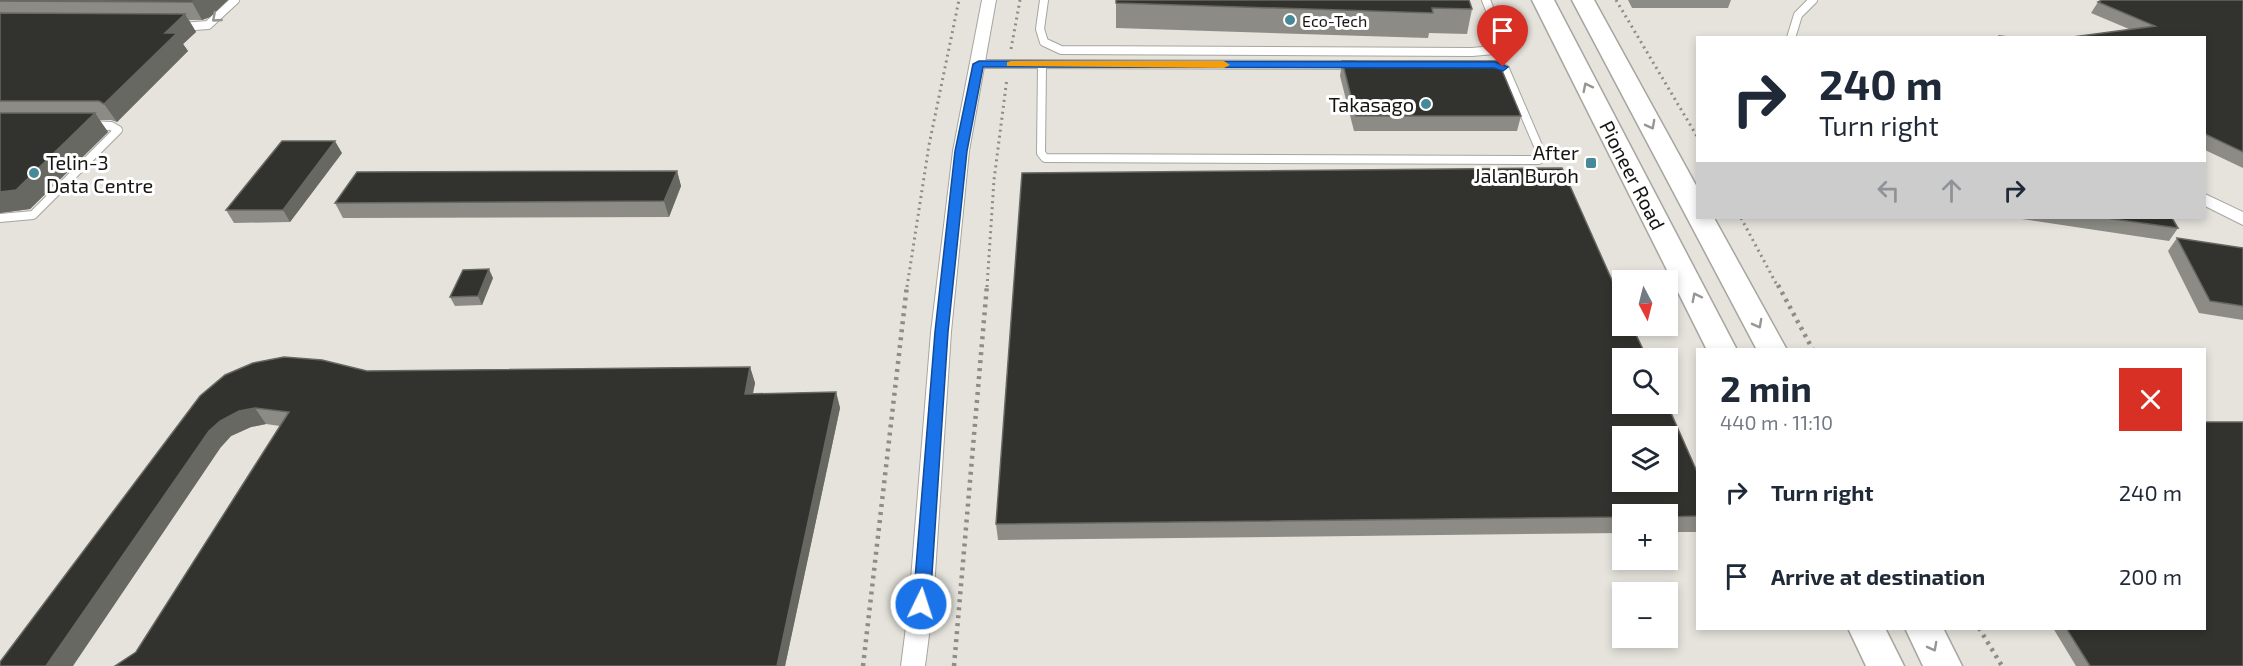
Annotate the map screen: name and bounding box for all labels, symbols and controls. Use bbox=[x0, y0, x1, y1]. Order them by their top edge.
pin bbox=[1477, 5, 1528, 67]
one-way arrow bbox=[212, 11, 223, 22]
place label: Eco-Tech bbox=[1302, 11, 1367, 30]
marker: Eco-Tech bbox=[1283, 13, 1297, 27]
icon: arrive bbox=[1486, 14, 1519, 47]
text: 240 m bbox=[1819, 58, 1943, 108]
icon: right bbox=[1720, 60, 1798, 138]
one-way arrow bbox=[1583, 82, 1594, 93]
place label: Takasago bbox=[1329, 92, 1414, 116]
marker: Takasago bbox=[1419, 97, 1433, 111]
text: Turn right bbox=[1819, 109, 1939, 141]
street label: Pioneer Road bbox=[1595, 116, 1671, 234]
one-way arrow bbox=[1644, 119, 1655, 130]
place label: After Jalan Buroh bbox=[1474, 140, 1579, 187]
place label: Telin-3 Data Centre bbox=[46, 150, 153, 197]
marker: After Jalan Buroh bbox=[1584, 156, 1598, 170]
marker: Telin-3 Data Centre bbox=[27, 166, 41, 180]
icon: left bbox=[1872, 174, 1905, 207]
icon: ahead bbox=[1935, 174, 1968, 207]
icon: right bbox=[1998, 174, 2031, 207]
north arrow bbox=[1612, 270, 1678, 336]
map controls bbox=[1612, 270, 1678, 648]
one-way arrow bbox=[1691, 293, 1703, 304]
one-way arrow bbox=[1751, 318, 1762, 329]
button: search bbox=[1612, 348, 1678, 414]
text: 2 min bbox=[1720, 366, 1812, 409]
button: close bbox=[2119, 368, 2182, 431]
text: 440 m · 11:10 bbox=[1720, 410, 1833, 434]
button: layers bbox=[1612, 426, 1678, 492]
icon: right bbox=[1720, 476, 1753, 509]
text: Turn right bbox=[1771, 479, 1873, 505]
text: 240 m bbox=[2119, 479, 2182, 505]
button: + bbox=[1612, 504, 1678, 570]
icon: arrive bbox=[1720, 560, 1753, 593]
text: Arrive at destination bbox=[1771, 563, 1985, 589]
text: 200 m bbox=[2119, 563, 2182, 589]
position arrow bbox=[889, 572, 953, 636]
button: − bbox=[1612, 582, 1678, 648]
one-way arrow bbox=[1926, 641, 1937, 652]

